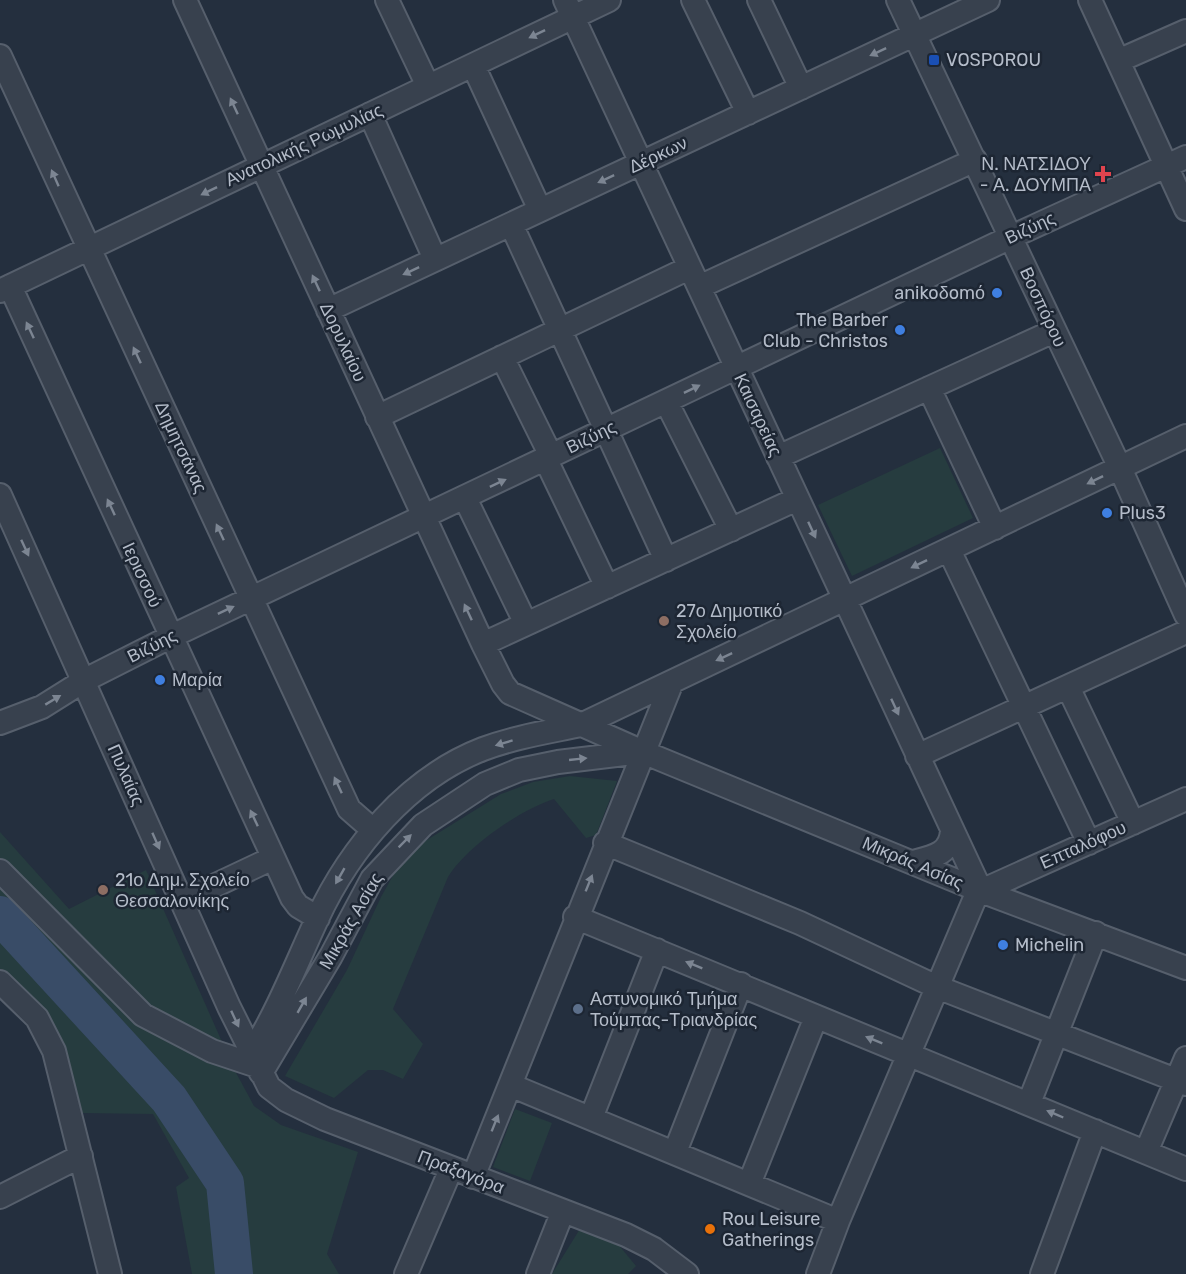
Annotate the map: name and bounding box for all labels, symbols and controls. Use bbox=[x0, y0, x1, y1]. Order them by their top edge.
one-way arrow bbox=[528, 29, 546, 39]
one-way arrow bbox=[870, 47, 887, 56]
place label: VOSPOROU bbox=[946, 49, 1041, 71]
marker: VOSPOROU bbox=[927, 53, 941, 67]
one-way arrow bbox=[230, 97, 239, 114]
street label: Ανατολικής Ρωμυλίας bbox=[222, 99, 386, 191]
street label: Δέρκων bbox=[625, 132, 691, 178]
place label: Ν. ΝΑΤΣΙΔΟΥ - Α. ΔΟΥΜΠΑ bbox=[980, 153, 1091, 196]
marker: Ν. ΝΑΤΣΙΔΟΥ - Α. ΔΟΥΜΠΑ bbox=[1096, 167, 1110, 181]
one-way arrow bbox=[51, 170, 60, 187]
one-way arrow bbox=[598, 175, 615, 184]
one-way arrow bbox=[201, 186, 218, 195]
street label: Βιζύης bbox=[1002, 207, 1059, 249]
street label: Βοσπόρου bbox=[1015, 264, 1071, 350]
one-way arrow bbox=[402, 266, 419, 275]
one-way arrow bbox=[311, 275, 320, 292]
place label: anikoδomό bbox=[894, 282, 985, 304]
marker: anikoδomό bbox=[990, 286, 1004, 300]
street label: Δορυλαίου bbox=[315, 299, 371, 385]
place label: The Barber Club - Christos bbox=[763, 309, 888, 352]
one-way arrow bbox=[26, 321, 35, 338]
marker: The Barber Club - Christos bbox=[893, 323, 907, 337]
one-way arrow bbox=[133, 347, 142, 364]
street label: Καισαρείας bbox=[729, 370, 787, 460]
one-way arrow bbox=[684, 384, 701, 393]
street label: Δημητσάνας bbox=[150, 398, 212, 497]
street label: Βιζύης bbox=[563, 415, 620, 458]
one-way arrow bbox=[1087, 475, 1104, 484]
one-way arrow bbox=[489, 478, 506, 487]
one-way arrow bbox=[107, 499, 116, 516]
place label: Plus3 bbox=[1119, 502, 1166, 524]
marker: Plus3 bbox=[1100, 506, 1114, 520]
one-way arrow bbox=[808, 522, 817, 539]
one-way arrow bbox=[216, 523, 225, 540]
one-way arrow bbox=[20, 539, 29, 556]
street label: Ιερισσού bbox=[117, 539, 167, 611]
one-way arrow bbox=[911, 559, 928, 568]
place label: 27ο Δημοτικό Σχολείο bbox=[676, 600, 782, 643]
one-way arrow bbox=[464, 604, 473, 621]
one-way arrow bbox=[217, 606, 235, 616]
marker: 27ο Δημοτικό Σχολείο bbox=[657, 614, 671, 628]
street label: Βιζύης bbox=[124, 624, 181, 668]
one-way arrow bbox=[716, 652, 733, 661]
place label: Μαρία bbox=[172, 669, 222, 691]
marker: Μαρία bbox=[153, 673, 167, 687]
one-way arrow bbox=[45, 695, 61, 706]
one-way arrow bbox=[890, 699, 899, 716]
one-way arrow bbox=[495, 739, 513, 748]
street label: Πυλαίας bbox=[103, 741, 149, 809]
one-way arrow bbox=[569, 754, 588, 764]
one-way arrow bbox=[333, 776, 342, 793]
one-way arrow bbox=[250, 809, 259, 826]
street label: Επταλόφου bbox=[1037, 816, 1129, 874]
one-way arrow bbox=[151, 832, 161, 850]
street label: Μικράς Ασίας bbox=[859, 832, 967, 894]
one-way arrow bbox=[398, 834, 413, 848]
street label: Μικράς Ασίας bbox=[314, 868, 388, 973]
one-way arrow bbox=[334, 868, 345, 884]
place label: 21ο Δημ. Σχολείο Θεσσαλονίκης bbox=[115, 869, 250, 912]
one-way arrow bbox=[584, 873, 594, 891]
marker: 21ο Δημ. Σχολείο Θεσσαλονίκης bbox=[96, 883, 110, 897]
place label: Michelin bbox=[1015, 934, 1084, 956]
marker: Michelin bbox=[996, 938, 1010, 952]
one-way arrow bbox=[685, 960, 703, 969]
place label: Αστυνομικό Τμήμα Τούμπας-Τριανδρίας bbox=[590, 988, 758, 1031]
one-way arrow bbox=[297, 997, 308, 1013]
marker: Αστυνομικό Τμήμα Τούμπας-Τριανδρίας bbox=[571, 1002, 585, 1016]
one-way arrow bbox=[230, 1011, 239, 1028]
one-way arrow bbox=[865, 1035, 883, 1044]
one-way arrow bbox=[1045, 1109, 1063, 1119]
one-way arrow bbox=[490, 1113, 500, 1131]
street label: Πραξαγόρα bbox=[414, 1145, 508, 1199]
place label: Rou Leisure Gatherings bbox=[722, 1208, 820, 1251]
marker: Rou Leisure Gatherings bbox=[703, 1222, 717, 1236]

